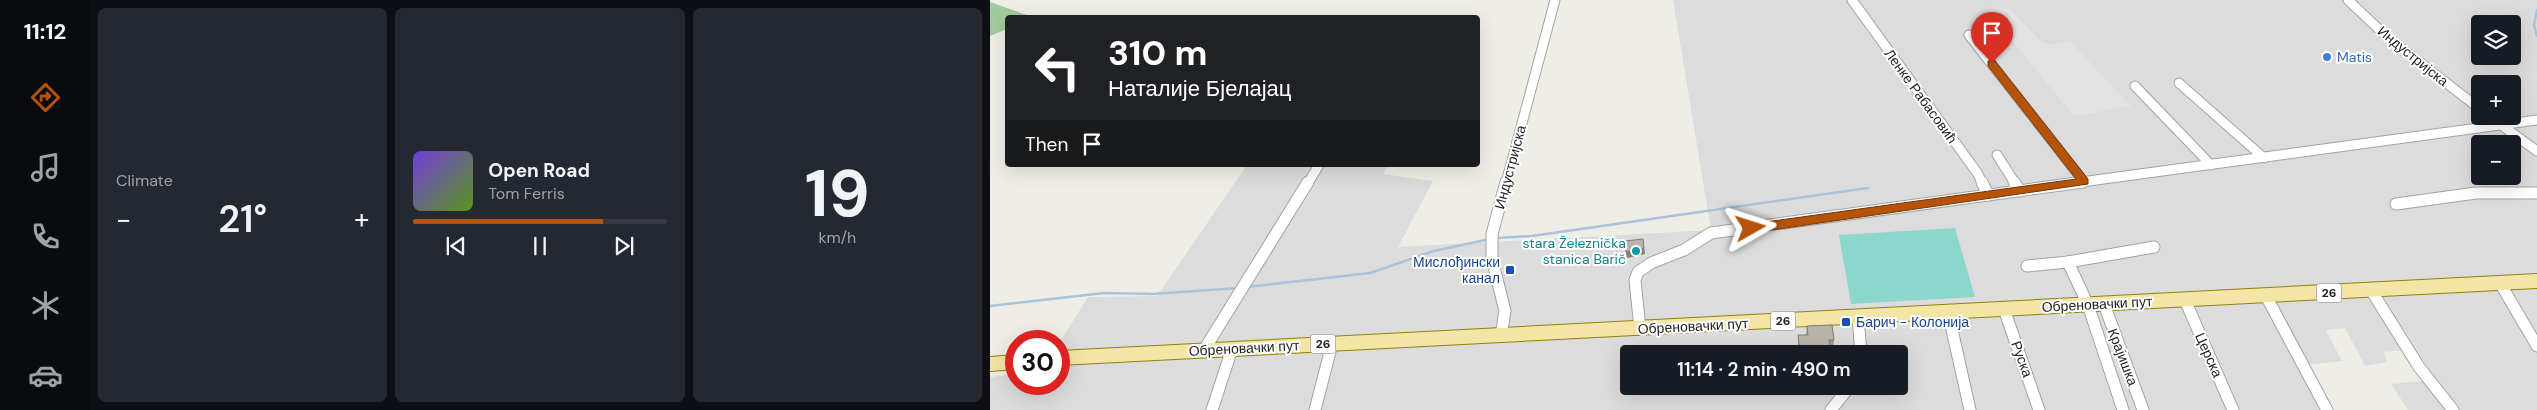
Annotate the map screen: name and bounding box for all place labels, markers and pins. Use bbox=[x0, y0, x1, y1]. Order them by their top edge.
pin bbox=[1971, 12, 2013, 63]
place label: Matis bbox=[2337, 48, 2372, 66]
marker: Matis bbox=[2321, 51, 2333, 63]
place label: stara Železnička stanica Barič bbox=[1523, 234, 1626, 268]
marker: stara Železnička stanica Barič bbox=[1630, 245, 1642, 257]
place label: Мислођински канал bbox=[1413, 253, 1500, 287]
marker: Мислођински канал bbox=[1504, 264, 1516, 276]
place label: Барич - Колонија bbox=[1856, 313, 1969, 331]
marker: Барич - Колонија bbox=[1840, 316, 1852, 328]

